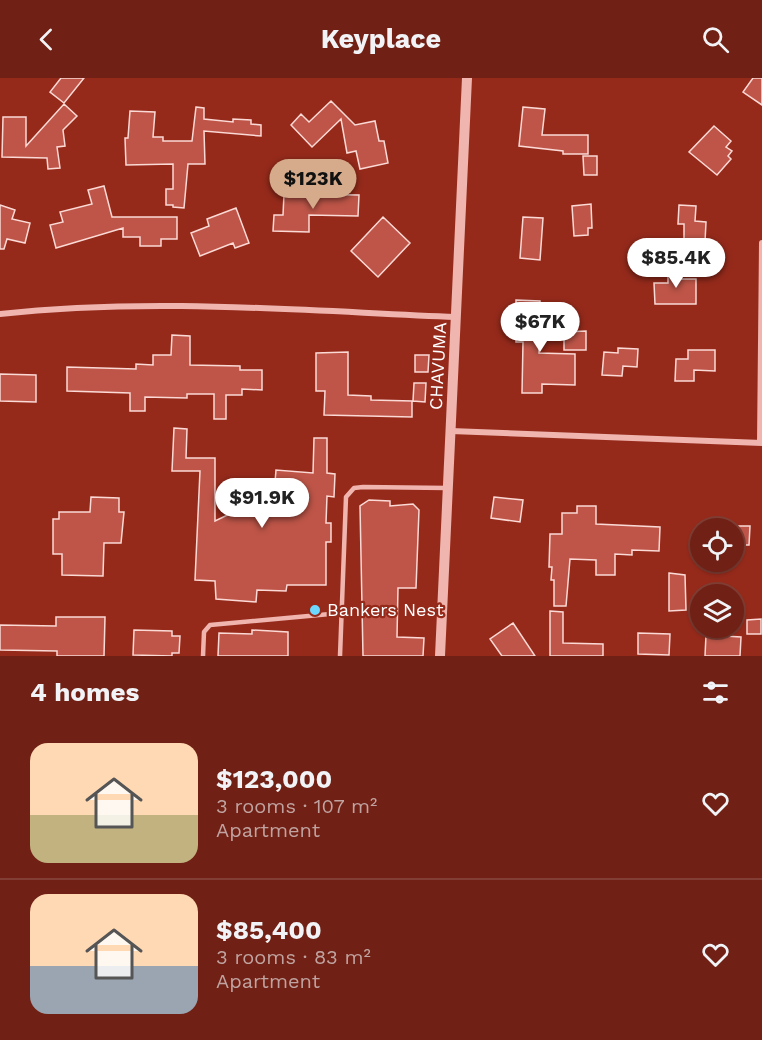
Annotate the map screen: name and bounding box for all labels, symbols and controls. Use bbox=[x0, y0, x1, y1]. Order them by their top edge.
icon: back bbox=[30, 23, 63, 56]
text: Keyplace bbox=[321, 23, 441, 55]
icon: search bbox=[699, 23, 732, 56]
pin: $123K bbox=[271, 159, 355, 210]
text: $123K bbox=[283, 166, 343, 190]
pin: $85.4K bbox=[627, 238, 725, 289]
text: $85.4K bbox=[641, 245, 711, 269]
pin: $67K bbox=[504, 302, 576, 353]
text: $67K bbox=[515, 309, 565, 333]
street label: CHAVUMA bbox=[425, 321, 450, 410]
pin: $91.9K bbox=[213, 478, 311, 529]
text: $91.9K bbox=[229, 485, 295, 509]
map controls bbox=[690, 518, 744, 638]
button: locate bbox=[690, 518, 744, 572]
button: layers bbox=[690, 584, 744, 638]
place label: Bankers Nest bbox=[327, 599, 444, 620]
marker: Bankers Nest bbox=[308, 603, 322, 617]
icon: filters bbox=[699, 676, 732, 709]
text: 4 homes bbox=[30, 677, 139, 707]
text: $123,000 bbox=[216, 764, 332, 794]
icon: home bbox=[78, 767, 150, 839]
icon: heart bbox=[699, 787, 732, 820]
text: 3 rooms · 107 m² bbox=[216, 794, 377, 818]
text: Apartment bbox=[216, 818, 320, 842]
text: $85,400 bbox=[216, 915, 322, 945]
icon: home bbox=[78, 918, 150, 990]
icon: heart bbox=[699, 938, 732, 971]
text: 3 rooms · 83 m² bbox=[216, 945, 371, 969]
text: Apartment bbox=[216, 969, 320, 993]

